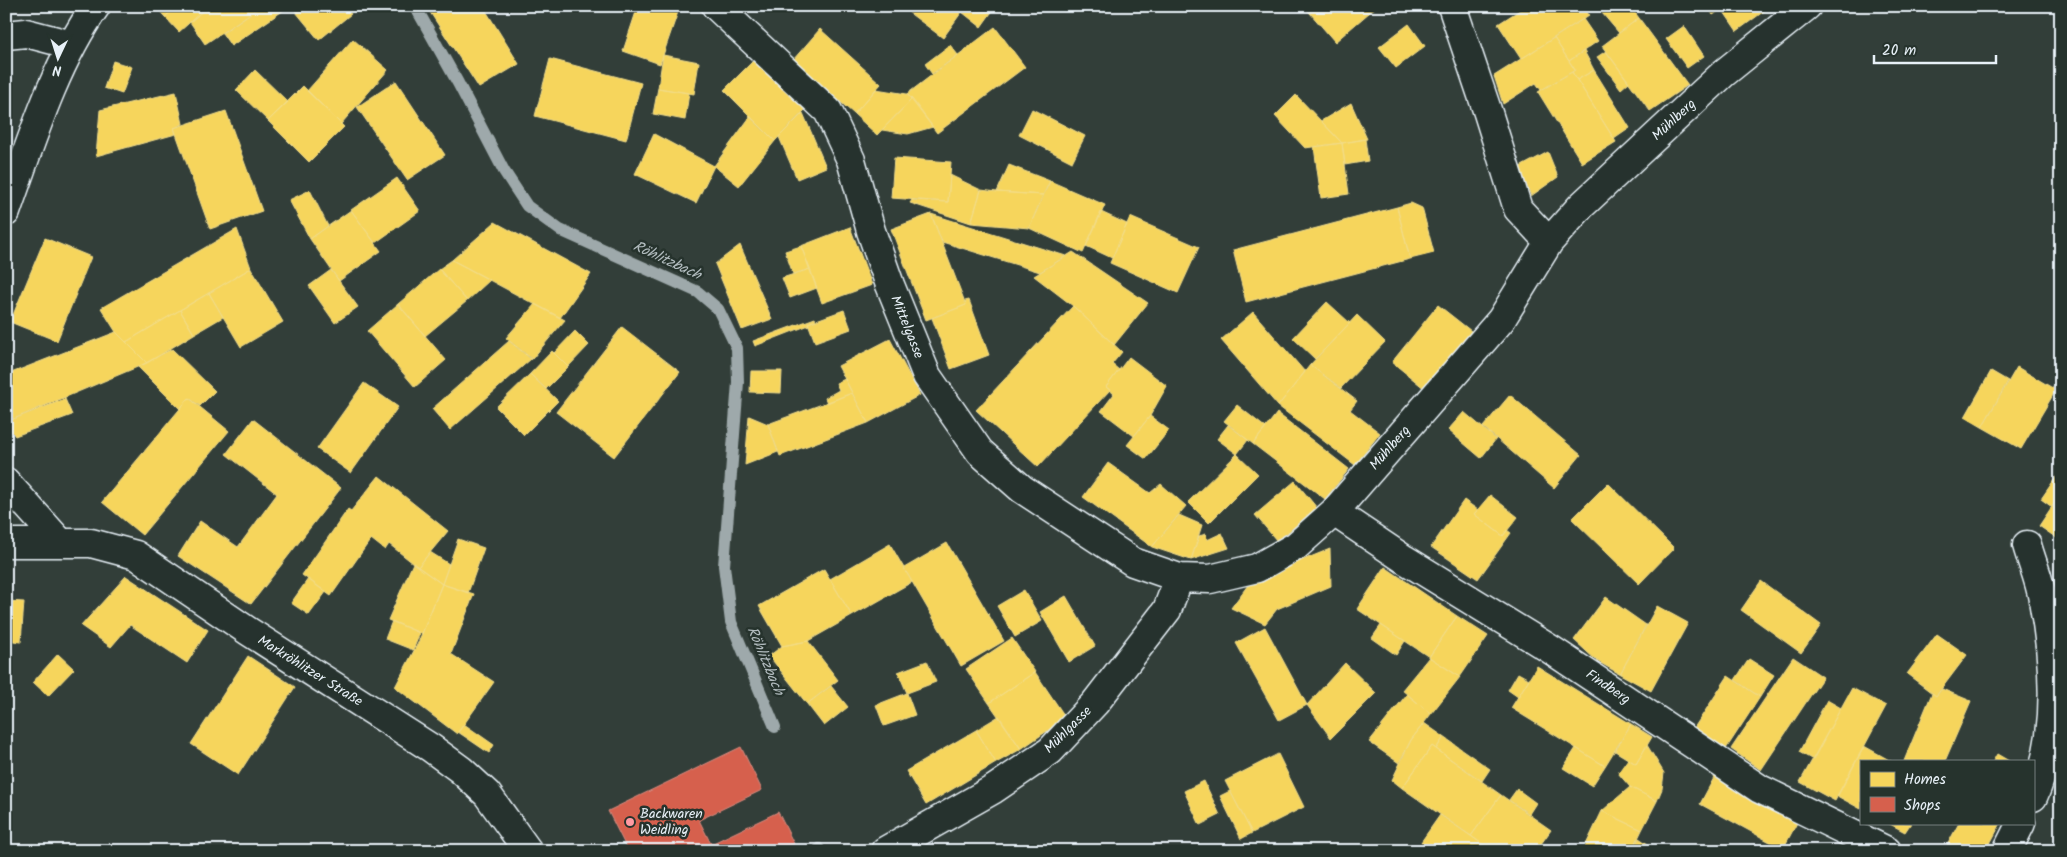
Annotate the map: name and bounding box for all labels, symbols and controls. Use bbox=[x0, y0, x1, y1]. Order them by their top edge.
north arrow bbox=[32, 32, 82, 82]
scale bar bbox=[1874, 32, 1997, 64]
text: 20 m bbox=[1882, 39, 1916, 63]
text: N bbox=[52, 59, 62, 81]
street label: Mühlberg bbox=[1647, 94, 1701, 146]
water label: Röhlitzbach bbox=[629, 235, 707, 288]
street label: Mittelgasse bbox=[884, 292, 930, 363]
street label: Mühlberg bbox=[1364, 421, 1416, 475]
water label: Röhlitzbach bbox=[740, 623, 791, 701]
street label: Markröhlitzer Straße bbox=[253, 630, 368, 713]
street label: Findberg bbox=[1581, 664, 1635, 710]
street label: Mühlgasse bbox=[1039, 700, 1098, 759]
legend bbox=[1860, 760, 2034, 824]
text: Homes bbox=[1904, 768, 1947, 792]
text: Shops bbox=[1904, 794, 1941, 818]
place label: Backwaren Weidling bbox=[640, 803, 703, 841]
marker: Backwaren Weidling bbox=[624, 816, 636, 828]

